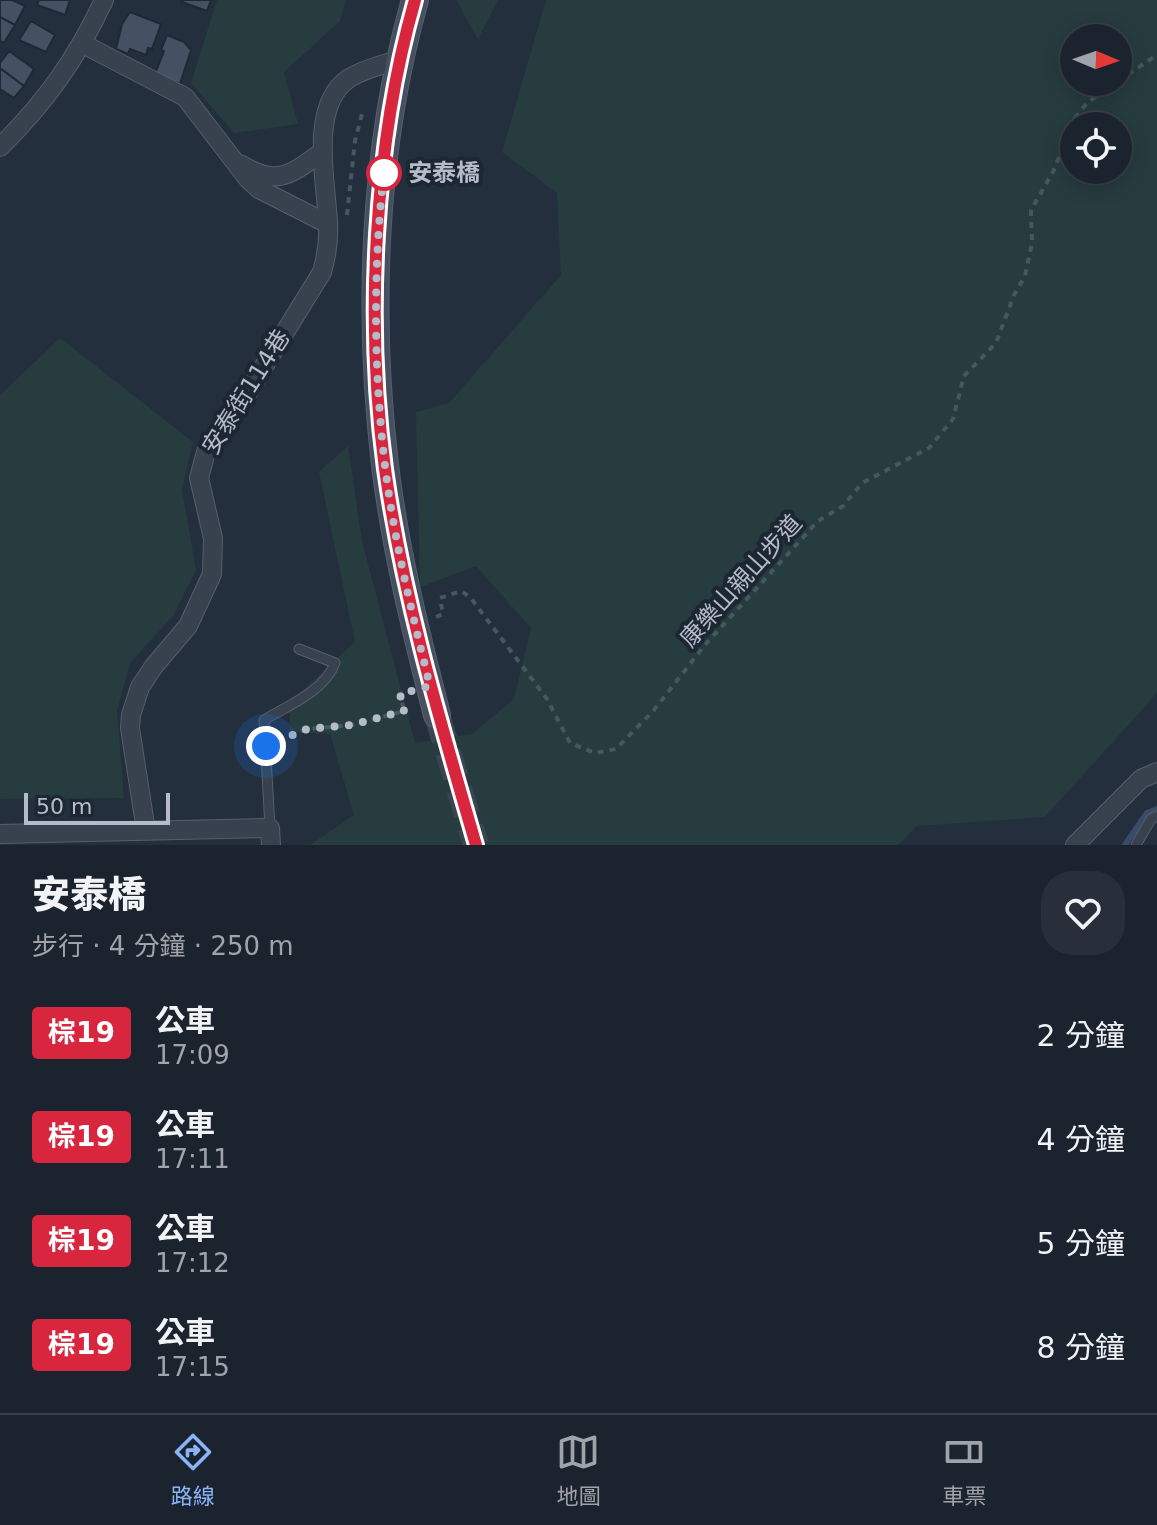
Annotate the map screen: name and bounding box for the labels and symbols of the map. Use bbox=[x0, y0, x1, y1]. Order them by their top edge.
north arrow bbox=[1060, 24, 1132, 96]
marker: 安泰橋 bbox=[367, 156, 401, 190]
place label: 安泰橋 bbox=[408, 159, 480, 187]
street label: 安泰街114巷 bbox=[197, 324, 295, 460]
street label: 康樂山親山步道 bbox=[674, 509, 808, 653]
your location bbox=[246, 726, 286, 766]
scale bar bbox=[24, 789, 170, 825]

